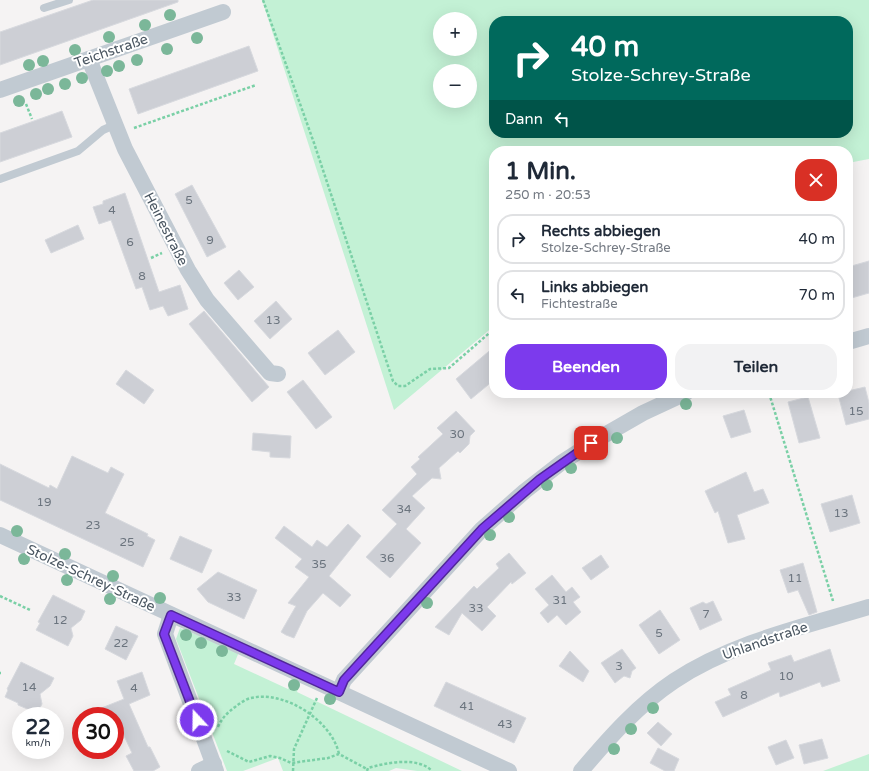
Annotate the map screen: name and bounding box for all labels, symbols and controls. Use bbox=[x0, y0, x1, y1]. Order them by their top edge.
map controls bbox=[433, 12, 477, 108]
button: + bbox=[433, 12, 477, 56]
street label: Teichstraße bbox=[72, 30, 150, 72]
text: 40 m bbox=[571, 30, 639, 64]
icon: right bbox=[505, 32, 557, 84]
button: − bbox=[433, 64, 477, 108]
text: Stolze-Schrey-Straße bbox=[571, 64, 751, 86]
icon: left bbox=[551, 108, 573, 130]
text: Dann bbox=[505, 110, 543, 128]
text: 1 Min. bbox=[505, 157, 576, 186]
button: close bbox=[795, 159, 837, 201]
text: 250 m · 20:53 bbox=[505, 187, 591, 203]
street label: Heinestraße bbox=[140, 190, 192, 269]
house number: 5 bbox=[185, 193, 193, 207]
house number: 4 bbox=[108, 203, 116, 217]
text: Rechts abbiegen bbox=[541, 222, 661, 240]
icon: right bbox=[507, 228, 529, 250]
text: 40 m bbox=[798, 230, 835, 248]
house number: 9 bbox=[206, 233, 214, 247]
house number: 6 bbox=[126, 235, 134, 249]
text: Stolze-Schrey-Straße bbox=[541, 240, 671, 256]
house number: 8 bbox=[138, 269, 146, 283]
text: Links abbiegen bbox=[541, 278, 648, 296]
icon: left bbox=[507, 284, 529, 306]
text: 70 m bbox=[798, 286, 835, 304]
text: Fichtestraße bbox=[541, 296, 618, 312]
house number: 13 bbox=[265, 313, 281, 327]
button: Beenden bbox=[505, 344, 667, 390]
button: Teilen bbox=[675, 344, 837, 390]
house number: 15 bbox=[848, 404, 864, 418]
pin bbox=[574, 426, 608, 460]
house number: 30 bbox=[449, 427, 465, 441]
icon: arrive bbox=[580, 432, 602, 454]
house number: 19 bbox=[36, 495, 52, 509]
house number: 34 bbox=[396, 502, 412, 516]
house number: 13 bbox=[833, 506, 849, 520]
house number: 23 bbox=[85, 518, 101, 532]
house number: 25 bbox=[119, 535, 135, 549]
street label: Stolze-Schrey-Straße bbox=[24, 541, 158, 615]
house number: 36 bbox=[379, 551, 395, 565]
house number: 35 bbox=[311, 557, 327, 571]
house number: 11 bbox=[787, 571, 803, 585]
house number: 33 bbox=[226, 590, 242, 604]
house number: 31 bbox=[552, 593, 568, 607]
house number: 33 bbox=[468, 601, 484, 615]
house number: 7 bbox=[702, 607, 710, 621]
house number: 12 bbox=[52, 613, 68, 627]
street label: Uhlandstraße bbox=[720, 618, 810, 664]
house number: 5 bbox=[655, 626, 663, 640]
house number: 22 bbox=[113, 636, 129, 650]
house number: 3 bbox=[615, 659, 623, 673]
house number: 10 bbox=[778, 669, 794, 683]
house number: 14 bbox=[21, 680, 37, 694]
house number: 4 bbox=[130, 681, 138, 695]
house number: 8 bbox=[740, 688, 748, 702]
position arrow bbox=[176, 699, 218, 741]
house number: 41 bbox=[459, 699, 475, 713]
speed limit sign: 30 bbox=[72, 707, 124, 759]
text: 22 bbox=[25, 716, 51, 740]
house number: 43 bbox=[497, 717, 513, 731]
text: km/h bbox=[25, 737, 51, 749]

